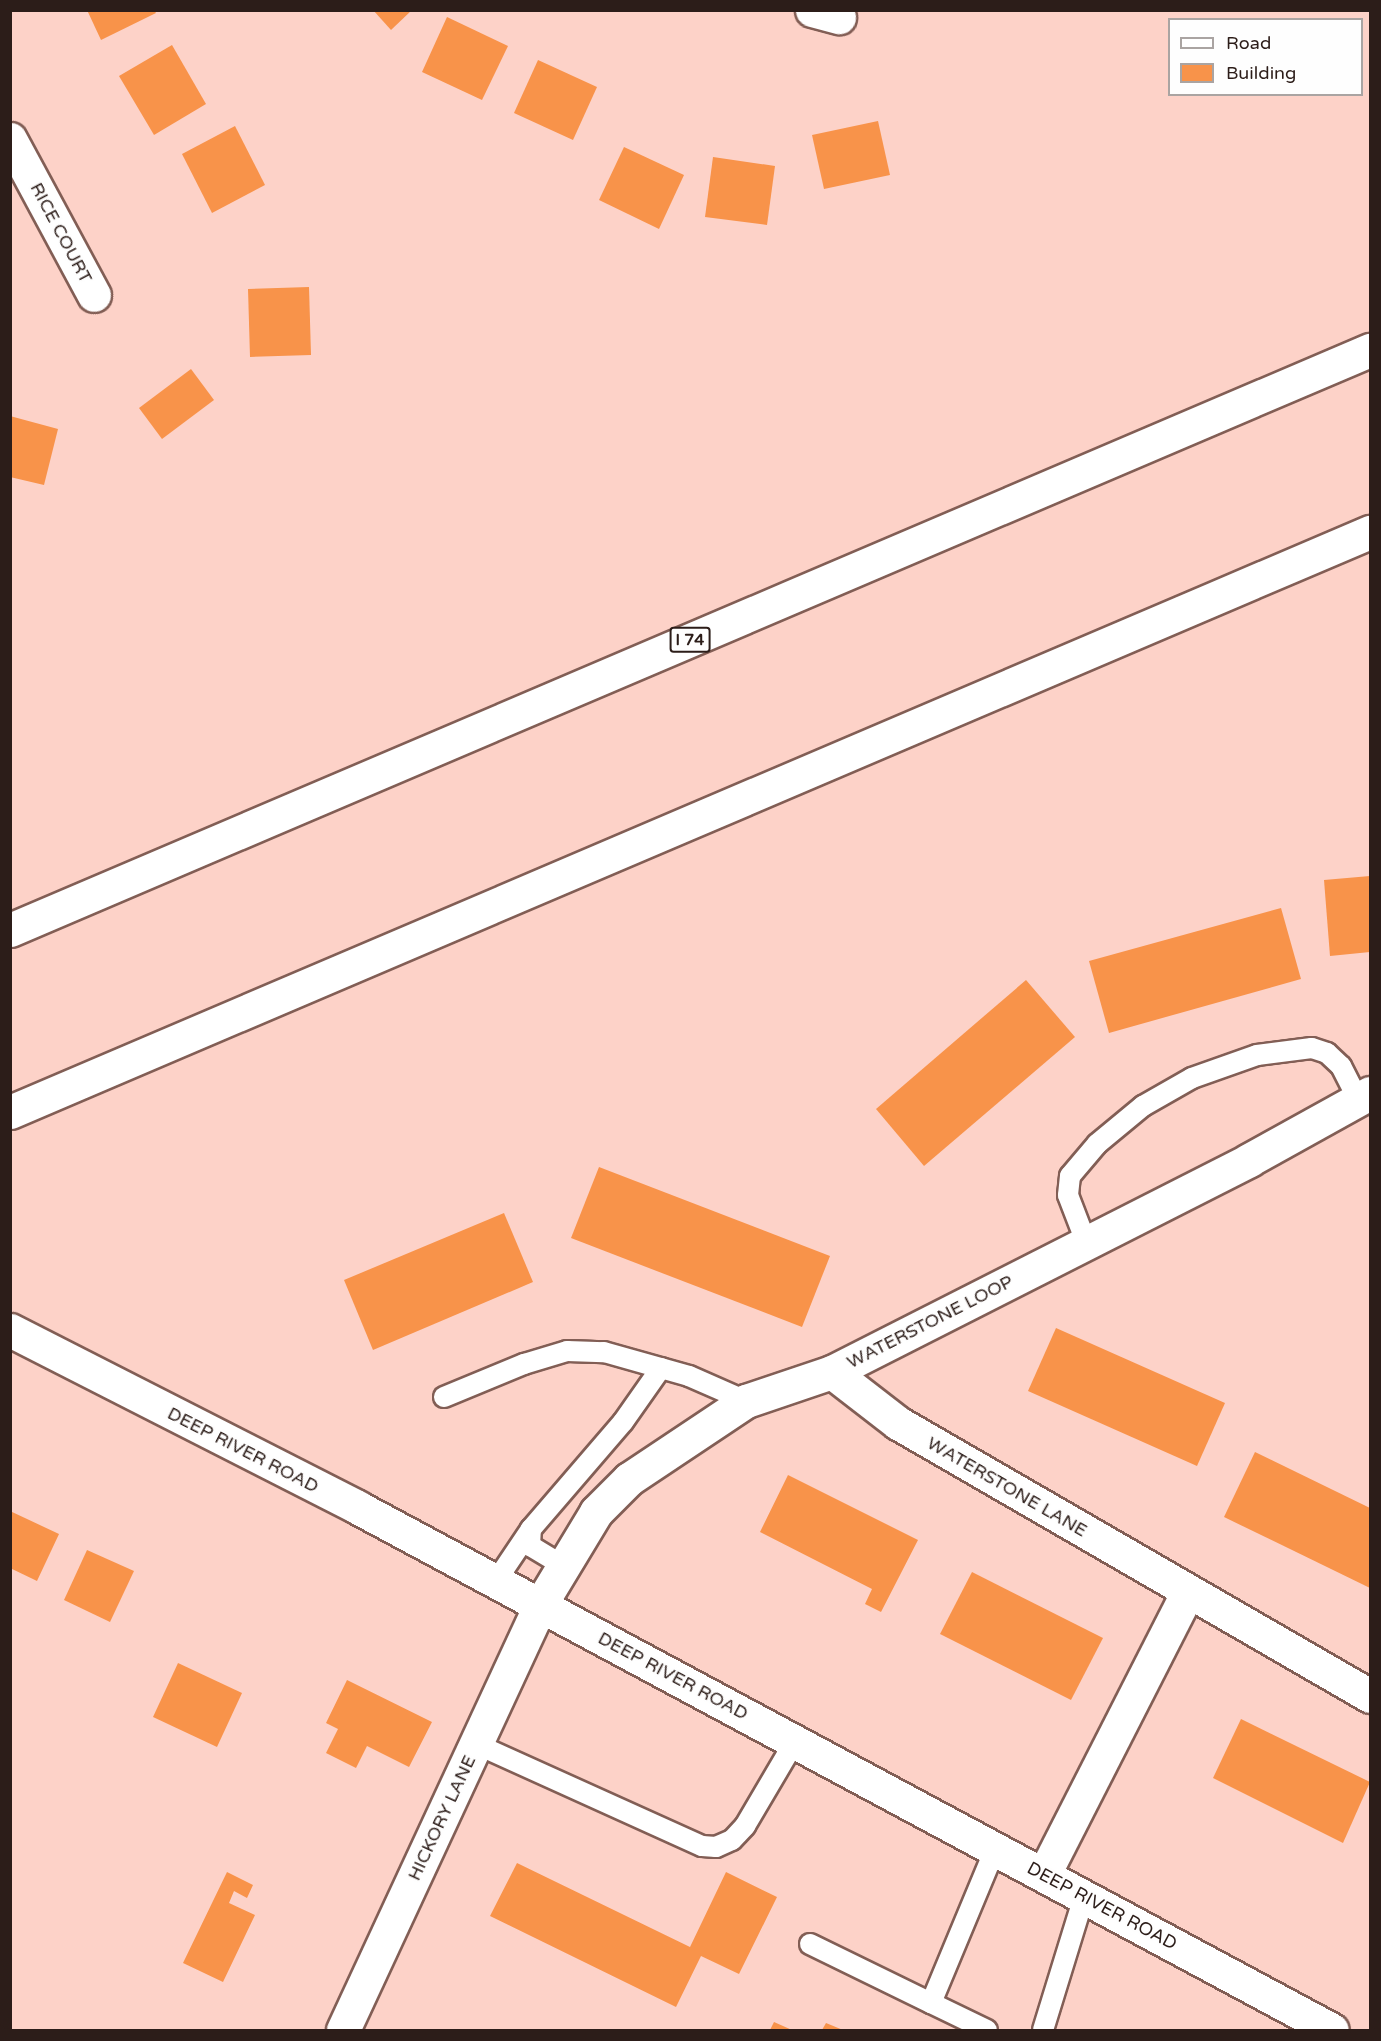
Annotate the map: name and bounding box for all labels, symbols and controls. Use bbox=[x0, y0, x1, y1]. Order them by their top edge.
legend bbox=[1168, 18, 1363, 96]
text: Road bbox=[1226, 32, 1271, 54]
text: Building bbox=[1226, 62, 1296, 84]
street label: RICE COURT bbox=[25, 179, 97, 287]
road number: I 74 bbox=[669, 627, 711, 653]
street label: WATERSTONE LOOP bbox=[843, 1271, 1017, 1373]
street label: DEEP RIVER ROAD bbox=[164, 1403, 322, 1497]
street label: WATERSTONE LANE bbox=[923, 1432, 1091, 1542]
street label: DEEP RIVER ROAD bbox=[594, 1627, 752, 1725]
street label: HICKORY LANE bbox=[404, 1752, 480, 1884]
street label: DEEP RIVER ROAD bbox=[1023, 1857, 1181, 1955]

